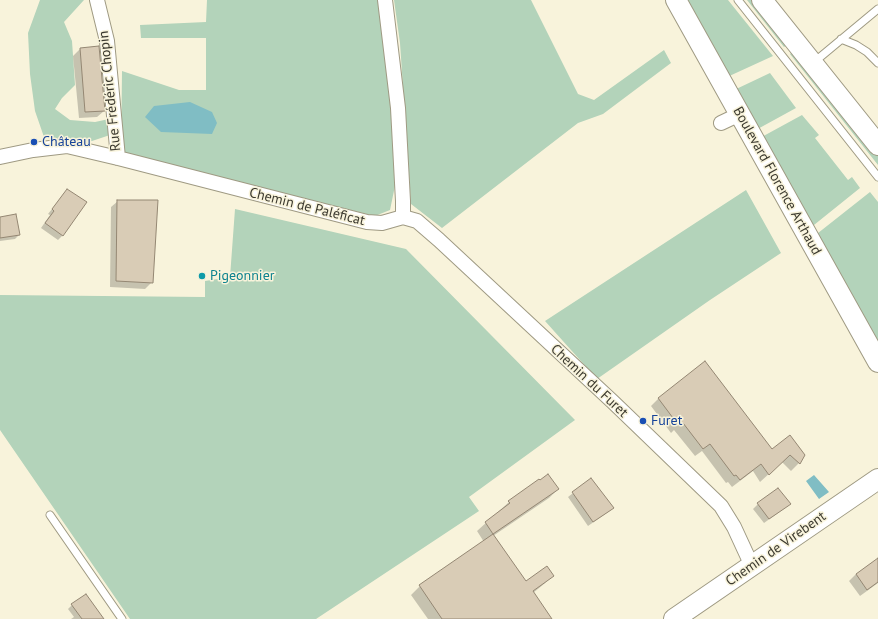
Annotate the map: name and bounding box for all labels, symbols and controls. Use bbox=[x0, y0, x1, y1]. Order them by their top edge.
street label: Rue Frédéric Chopin bbox=[95, 30, 125, 152]
street label: Boulevard Florence Arthaud bbox=[729, 104, 825, 258]
place label: Château bbox=[42, 134, 91, 150]
marker: Château bbox=[29, 137, 39, 147]
street label: Chemin de Paléficat bbox=[247, 184, 367, 230]
place label: Pigeonnier bbox=[210, 268, 274, 284]
marker: Pigeonnier bbox=[197, 271, 207, 281]
street label: Chemin du Furet bbox=[547, 341, 631, 421]
place label: Furet bbox=[651, 413, 682, 429]
marker: Furet bbox=[638, 416, 648, 426]
street label: Chemin de Virebent bbox=[723, 508, 829, 590]

